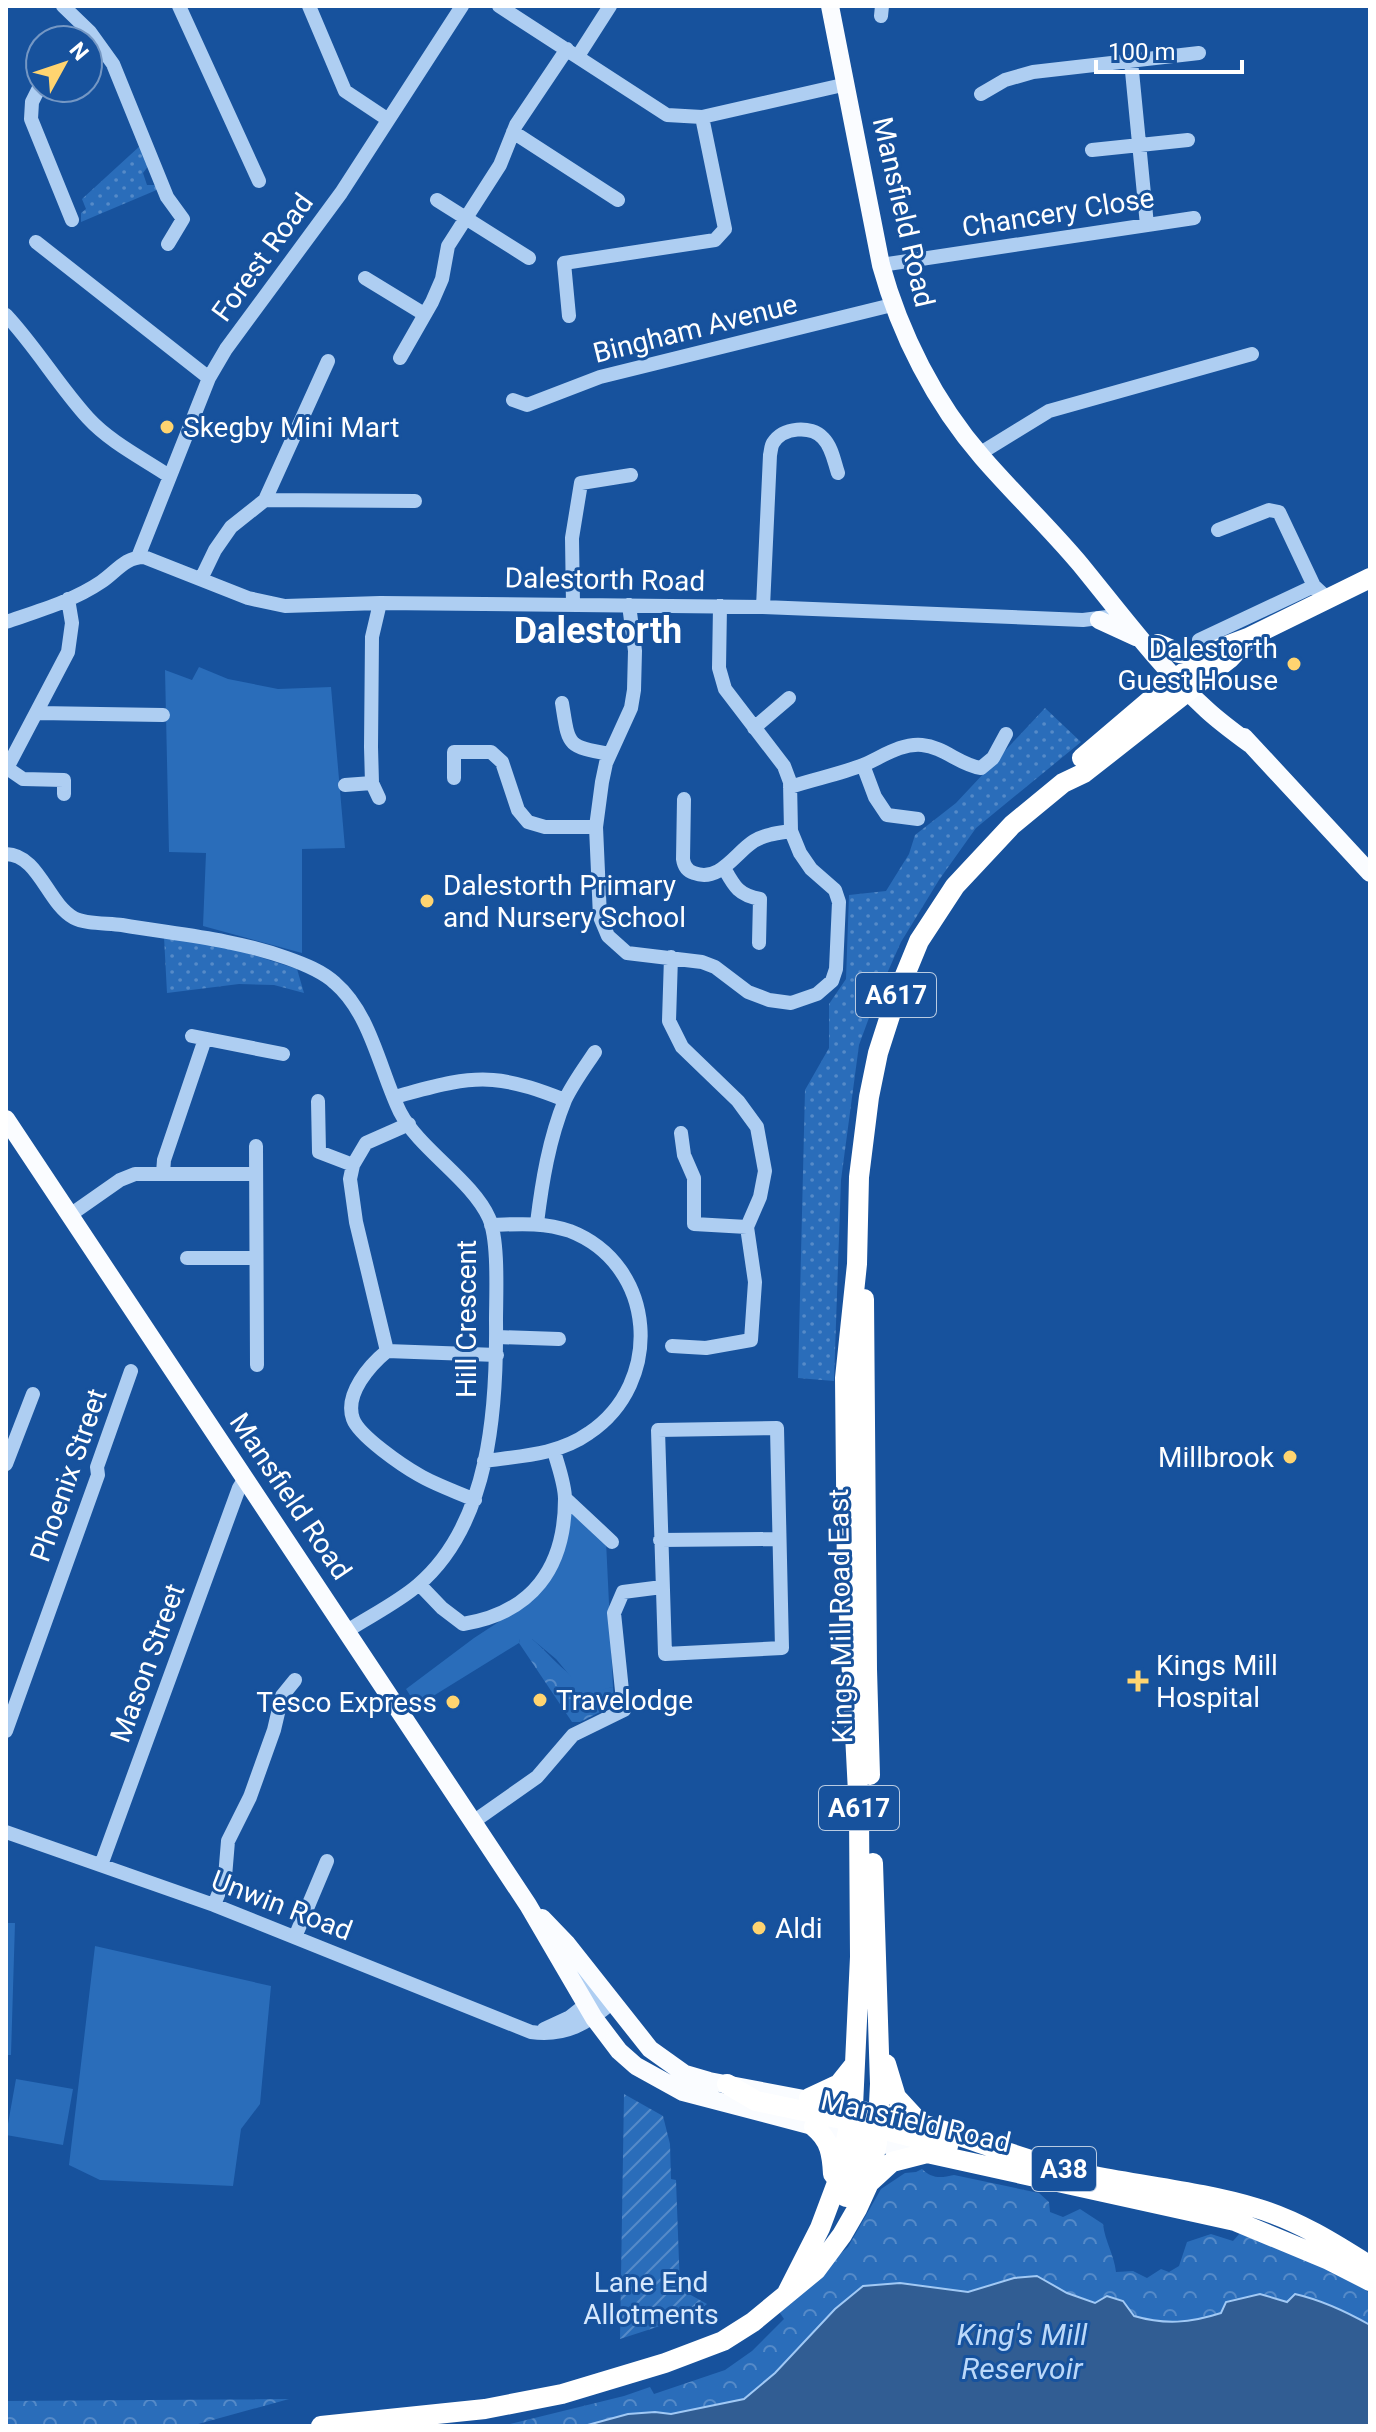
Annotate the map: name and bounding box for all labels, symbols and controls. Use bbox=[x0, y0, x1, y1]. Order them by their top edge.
north arrow bbox=[24, 24, 104, 104]
scale bar bbox=[1096, 24, 1242, 74]
text: N bbox=[64, 37, 94, 65]
text: 100 m bbox=[1108, 38, 1175, 66]
street label: Mansfield Road bbox=[866, 114, 941, 310]
street label: Chancery Close bbox=[960, 181, 1157, 244]
street label: Forest Road bbox=[205, 187, 320, 328]
street label: Bingham Avenue bbox=[590, 287, 801, 370]
place label: Skegby Mini Mart bbox=[183, 411, 399, 444]
marker: Skegby Mini Mart bbox=[158, 418, 176, 436]
street label: Dalestorth Road bbox=[504, 561, 706, 598]
district label: Dalestorth bbox=[514, 610, 682, 652]
place label: Dalestorth Guest House bbox=[1117, 632, 1278, 697]
marker: Dalestorth Guest House bbox=[1285, 655, 1303, 673]
place label: Dalestorth Primary and Nursery School bbox=[443, 869, 686, 934]
marker: Dalestorth Primary and Nursery School bbox=[418, 892, 436, 910]
road number: A617 bbox=[856, 973, 936, 1017]
street label: Hill Crescent bbox=[450, 1240, 483, 1398]
street label: Phoenix Street bbox=[23, 1384, 114, 1566]
street label: Mansfield Road bbox=[223, 1407, 358, 1586]
place label: Millbrook bbox=[1158, 1441, 1275, 1474]
marker: Millbrook bbox=[1281, 1448, 1299, 1466]
street label: Kings Mill Road East bbox=[822, 1488, 859, 1744]
street label: Mason Street bbox=[104, 1579, 191, 1747]
place label: Kings Mill Hospital bbox=[1156, 1649, 1278, 1714]
marker: Kings Mill Hospital bbox=[1127, 1670, 1149, 1692]
place label: Travelodge bbox=[556, 1684, 693, 1717]
place label: Tesco Express bbox=[256, 1686, 437, 1719]
marker: Travelodge bbox=[531, 1691, 549, 1709]
marker: Tesco Express bbox=[444, 1693, 462, 1711]
road number: A617 bbox=[819, 1786, 899, 1830]
street label: Unwin Road bbox=[207, 1864, 357, 1947]
place label: Aldi bbox=[775, 1912, 823, 1945]
marker: Aldi bbox=[750, 1919, 768, 1937]
street label: Mansfield Road bbox=[818, 2084, 1014, 2159]
road number: A38 bbox=[1032, 2147, 1096, 2191]
park label: Lane End Allotments bbox=[583, 2266, 719, 2331]
water label: King's Mill Reservoir bbox=[957, 2317, 1088, 2386]

